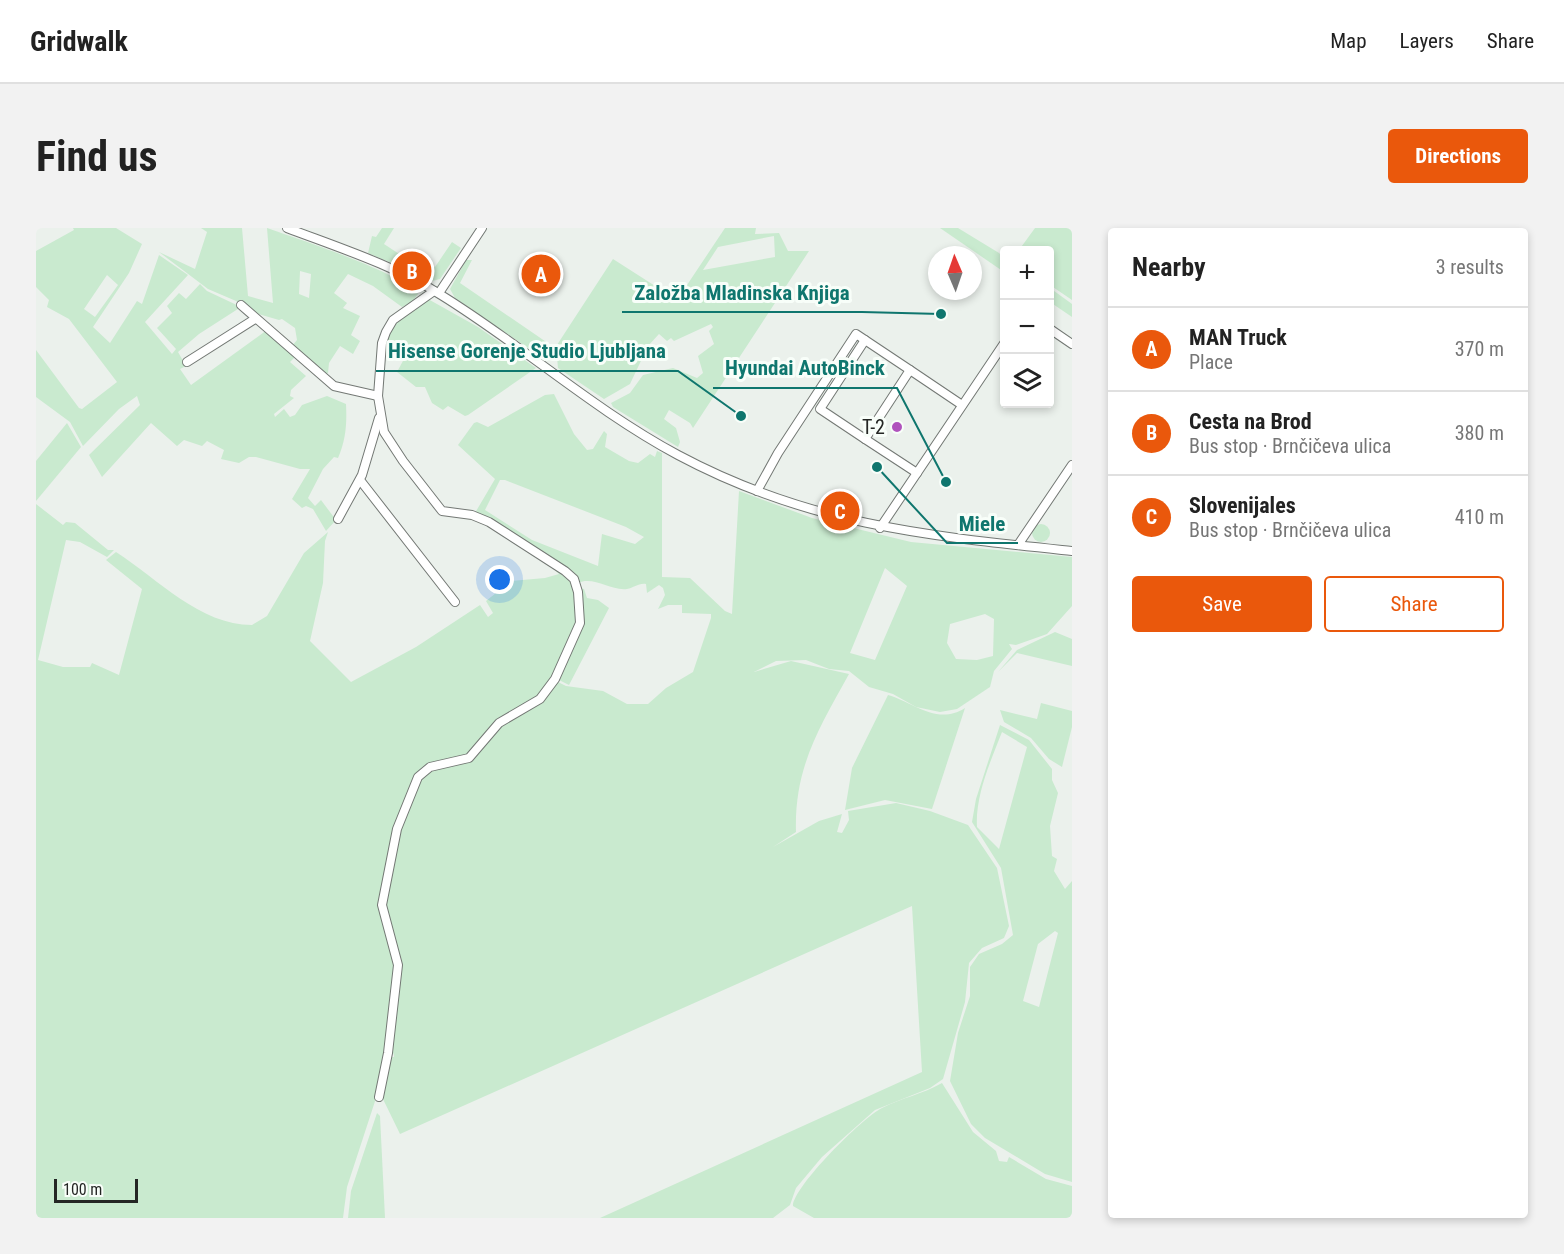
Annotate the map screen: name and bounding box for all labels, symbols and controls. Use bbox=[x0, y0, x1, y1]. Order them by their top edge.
text: Gridwalk bbox=[30, 25, 128, 58]
text: Map bbox=[1330, 29, 1367, 53]
text: Layers bbox=[1400, 29, 1454, 53]
text: Share bbox=[1487, 29, 1534, 53]
button: Directions bbox=[1388, 129, 1528, 183]
text: Find us bbox=[36, 132, 157, 181]
north arrow bbox=[928, 246, 982, 300]
map controls bbox=[1000, 246, 1054, 408]
button: + bbox=[1000, 246, 1054, 300]
pin: B bbox=[392, 248, 431, 294]
pin: A bbox=[522, 252, 560, 296]
text: Nearby bbox=[1132, 252, 1206, 282]
text: 3 results bbox=[1436, 255, 1504, 279]
callout: Založba Mladinska Knjiga bbox=[622, 273, 862, 312]
text: Založba Mladinska Knjiga bbox=[634, 281, 850, 305]
button: − bbox=[1000, 300, 1054, 354]
text: MAN Truck bbox=[1189, 325, 1287, 350]
callout: Hisense Gorenje Studio Ljubljana bbox=[376, 332, 678, 371]
text: A bbox=[1146, 337, 1157, 361]
text: 370 m bbox=[1455, 337, 1504, 361]
text: Hisense Gorenje Studio Ljubljana bbox=[388, 339, 666, 363]
callout: Hyundai AutoBinck bbox=[713, 349, 897, 388]
text: Place bbox=[1189, 350, 1233, 374]
button: layers bbox=[1000, 354, 1054, 408]
text: Hyundai AutoBinck bbox=[725, 356, 886, 380]
text: Cesta na Brod bbox=[1189, 409, 1312, 434]
place label: T-2 bbox=[862, 415, 885, 439]
marker: T-2 bbox=[890, 420, 904, 434]
text: B bbox=[1146, 421, 1157, 445]
text: 380 m bbox=[1455, 421, 1504, 445]
text: Bus stop · Brnčičeva ulica bbox=[1189, 434, 1391, 458]
pin: C bbox=[820, 488, 860, 534]
text: Slovenijales bbox=[1189, 493, 1296, 518]
callout: Miele bbox=[947, 504, 1018, 543]
text: C bbox=[1146, 505, 1157, 529]
text: 410 m bbox=[1455, 505, 1504, 529]
text: Miele bbox=[959, 512, 1005, 536]
text: Bus stop · Brnčičeva ulica bbox=[1189, 518, 1391, 542]
your location bbox=[485, 565, 514, 594]
button: Save bbox=[1132, 576, 1312, 632]
button: Share bbox=[1324, 576, 1504, 632]
scale bar bbox=[54, 1176, 138, 1204]
text: 100 m bbox=[63, 1180, 102, 1199]

